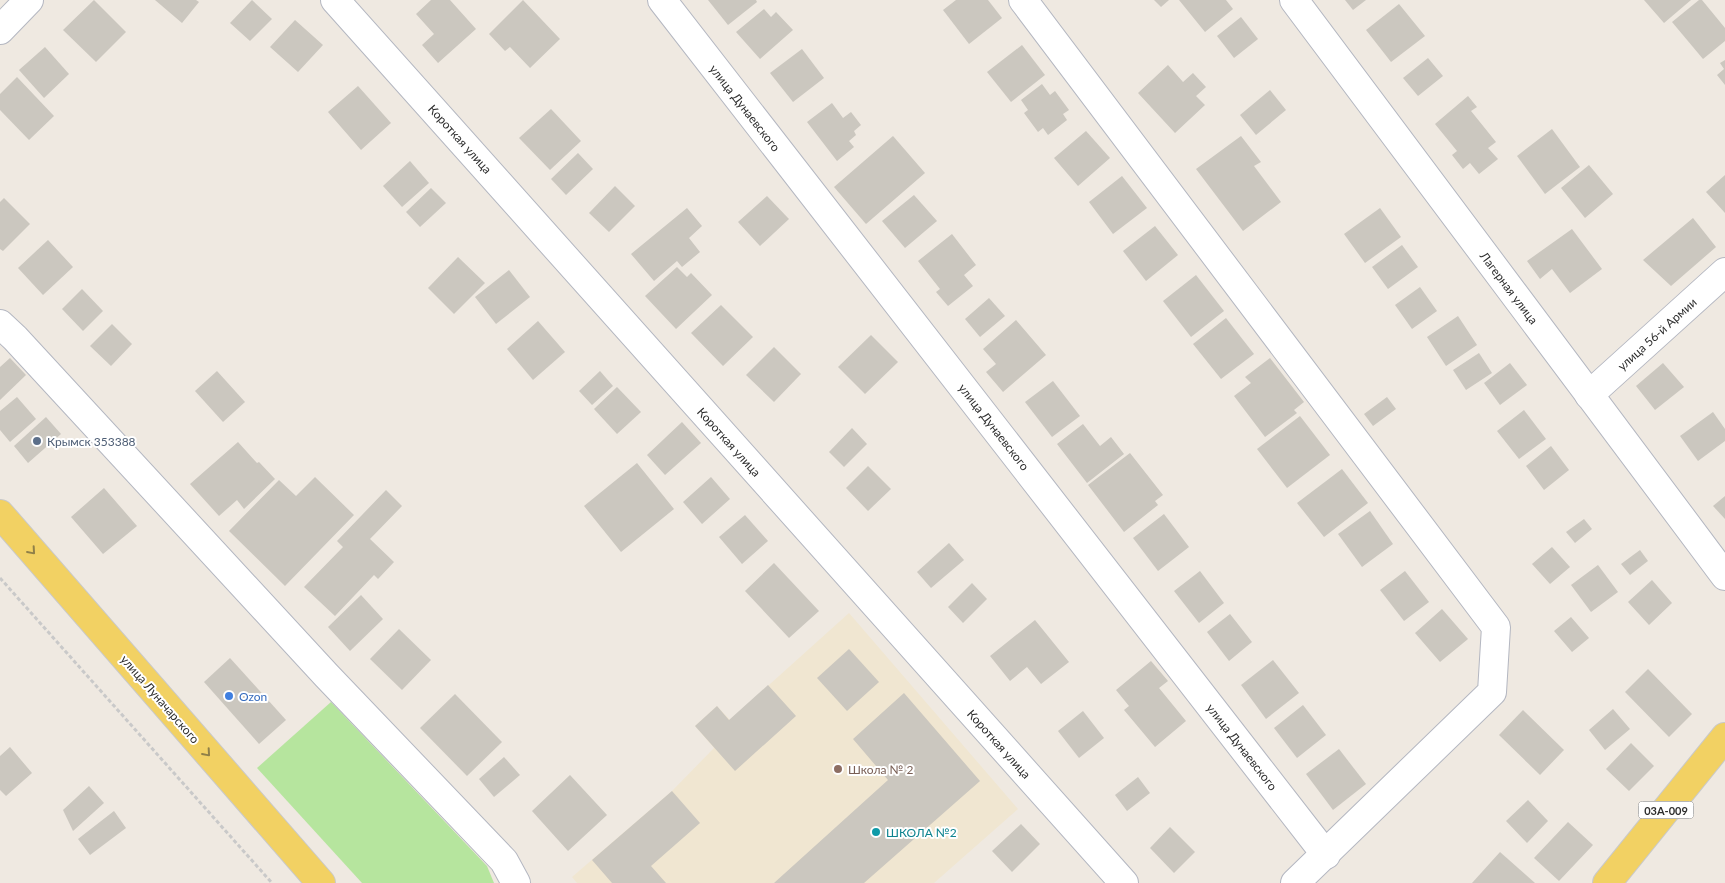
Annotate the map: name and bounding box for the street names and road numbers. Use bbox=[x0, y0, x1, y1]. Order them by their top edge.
street label: улица Дунаевского bbox=[706, 62, 784, 154]
street label: Короткая улица bbox=[425, 101, 495, 177]
street label: Лагерная улица bbox=[1476, 248, 1541, 327]
street label: улица 56-й Армии bbox=[1614, 294, 1700, 373]
street label: улица Дунаевского bbox=[955, 381, 1033, 473]
street label: Короткая улица bbox=[694, 404, 764, 480]
street label: улица Луначарского bbox=[118, 652, 203, 746]
street label: улица Дунаевского bbox=[1203, 701, 1281, 793]
street label: Короткая улица bbox=[964, 706, 1034, 782]
road number: 03А-009 bbox=[1638, 802, 1694, 818]

